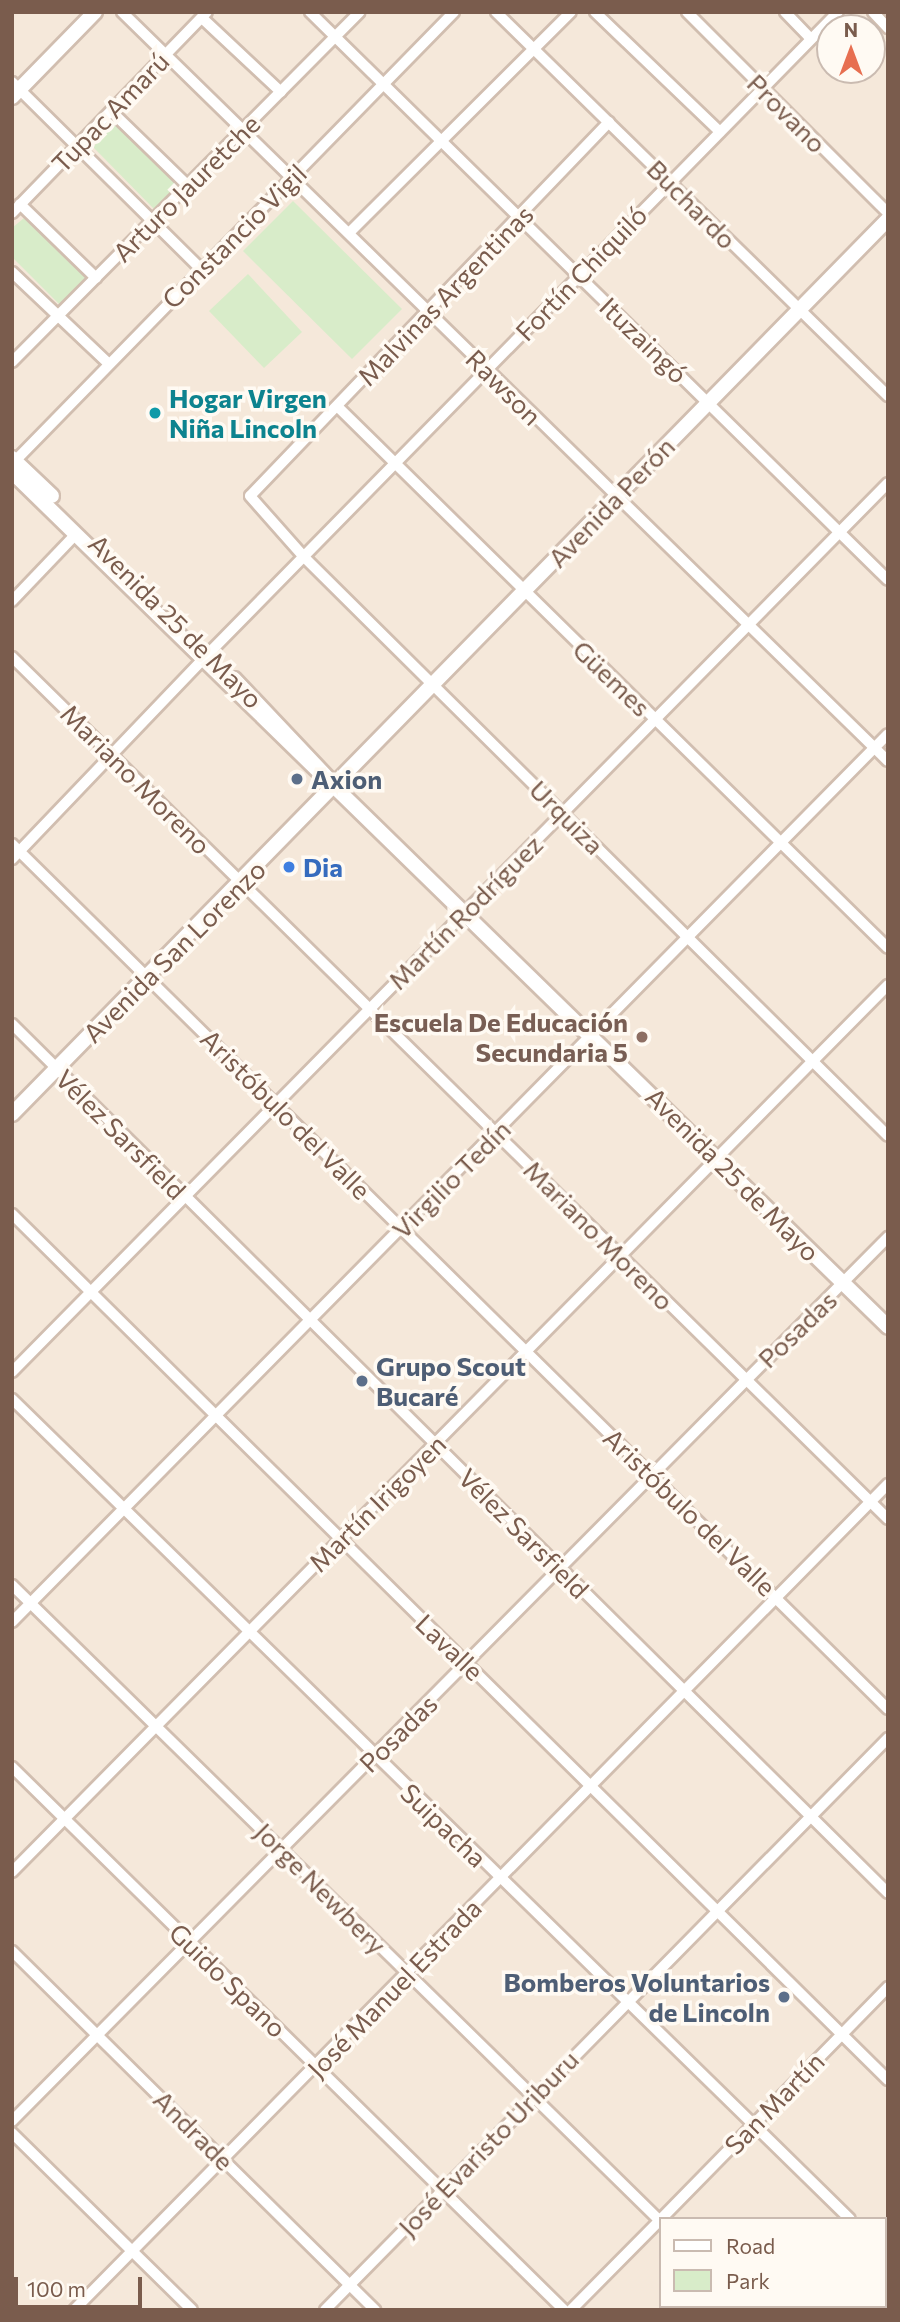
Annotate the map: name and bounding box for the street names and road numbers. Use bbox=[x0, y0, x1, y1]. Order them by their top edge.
street label: Tupac Amarú bbox=[45, 45, 175, 179]
street label: Provano bbox=[741, 67, 833, 159]
street label: Arturo Jauretche bbox=[106, 108, 266, 268]
street label: Buchardo bbox=[641, 153, 743, 255]
street label: Constancio Vigil bbox=[155, 157, 313, 315]
street label: Malvinas Argentinas bbox=[351, 198, 539, 392]
street label: Fortín Chiquiló bbox=[509, 199, 653, 347]
street label: Ituzaingó bbox=[594, 291, 694, 389]
street label: Rawson bbox=[460, 343, 548, 431]
street label: Avenida Perón bbox=[541, 431, 681, 573]
street label: Avenida 25 de Mayo bbox=[83, 528, 269, 714]
street label: Güemes bbox=[567, 634, 657, 722]
street label: Mariano Moreno bbox=[55, 698, 217, 860]
street label: Urquiza bbox=[523, 773, 611, 861]
street label: Martín Rodríguez bbox=[381, 828, 549, 996]
street label: Avenida San Lorenzo bbox=[76, 853, 272, 1049]
street label: Aristóbulo del Valle bbox=[195, 1023, 377, 1205]
street label: Vélez Sarsfield bbox=[50, 1063, 192, 1205]
street label: Avenida 25 de Mayo bbox=[640, 1081, 826, 1267]
street label: Virgilio Tedín bbox=[385, 1113, 517, 1245]
street label: Mariano Moreno bbox=[518, 1154, 680, 1316]
street label: Posadas bbox=[751, 1284, 843, 1374]
street label: Aristóbulo del Valle bbox=[597, 1422, 783, 1602]
street label: Martín Irigoyen bbox=[302, 1428, 452, 1578]
street label: Vélez Sarsfield bbox=[453, 1462, 595, 1604]
street label: Lavalle bbox=[410, 1607, 490, 1687]
street label: Posadas bbox=[353, 1688, 443, 1778]
street label: Suipacha bbox=[395, 1777, 493, 1873]
street label: Jorge Newbery bbox=[249, 1816, 393, 1960]
street label: José Manuel Estrada bbox=[301, 1892, 487, 2084]
street label: Guido Spano bbox=[163, 1917, 293, 2043]
street label: José Evaristo Uriburu bbox=[391, 2044, 585, 2242]
street label: San Martín bbox=[718, 2046, 830, 2160]
street label: Andrade bbox=[148, 2084, 240, 2176]

